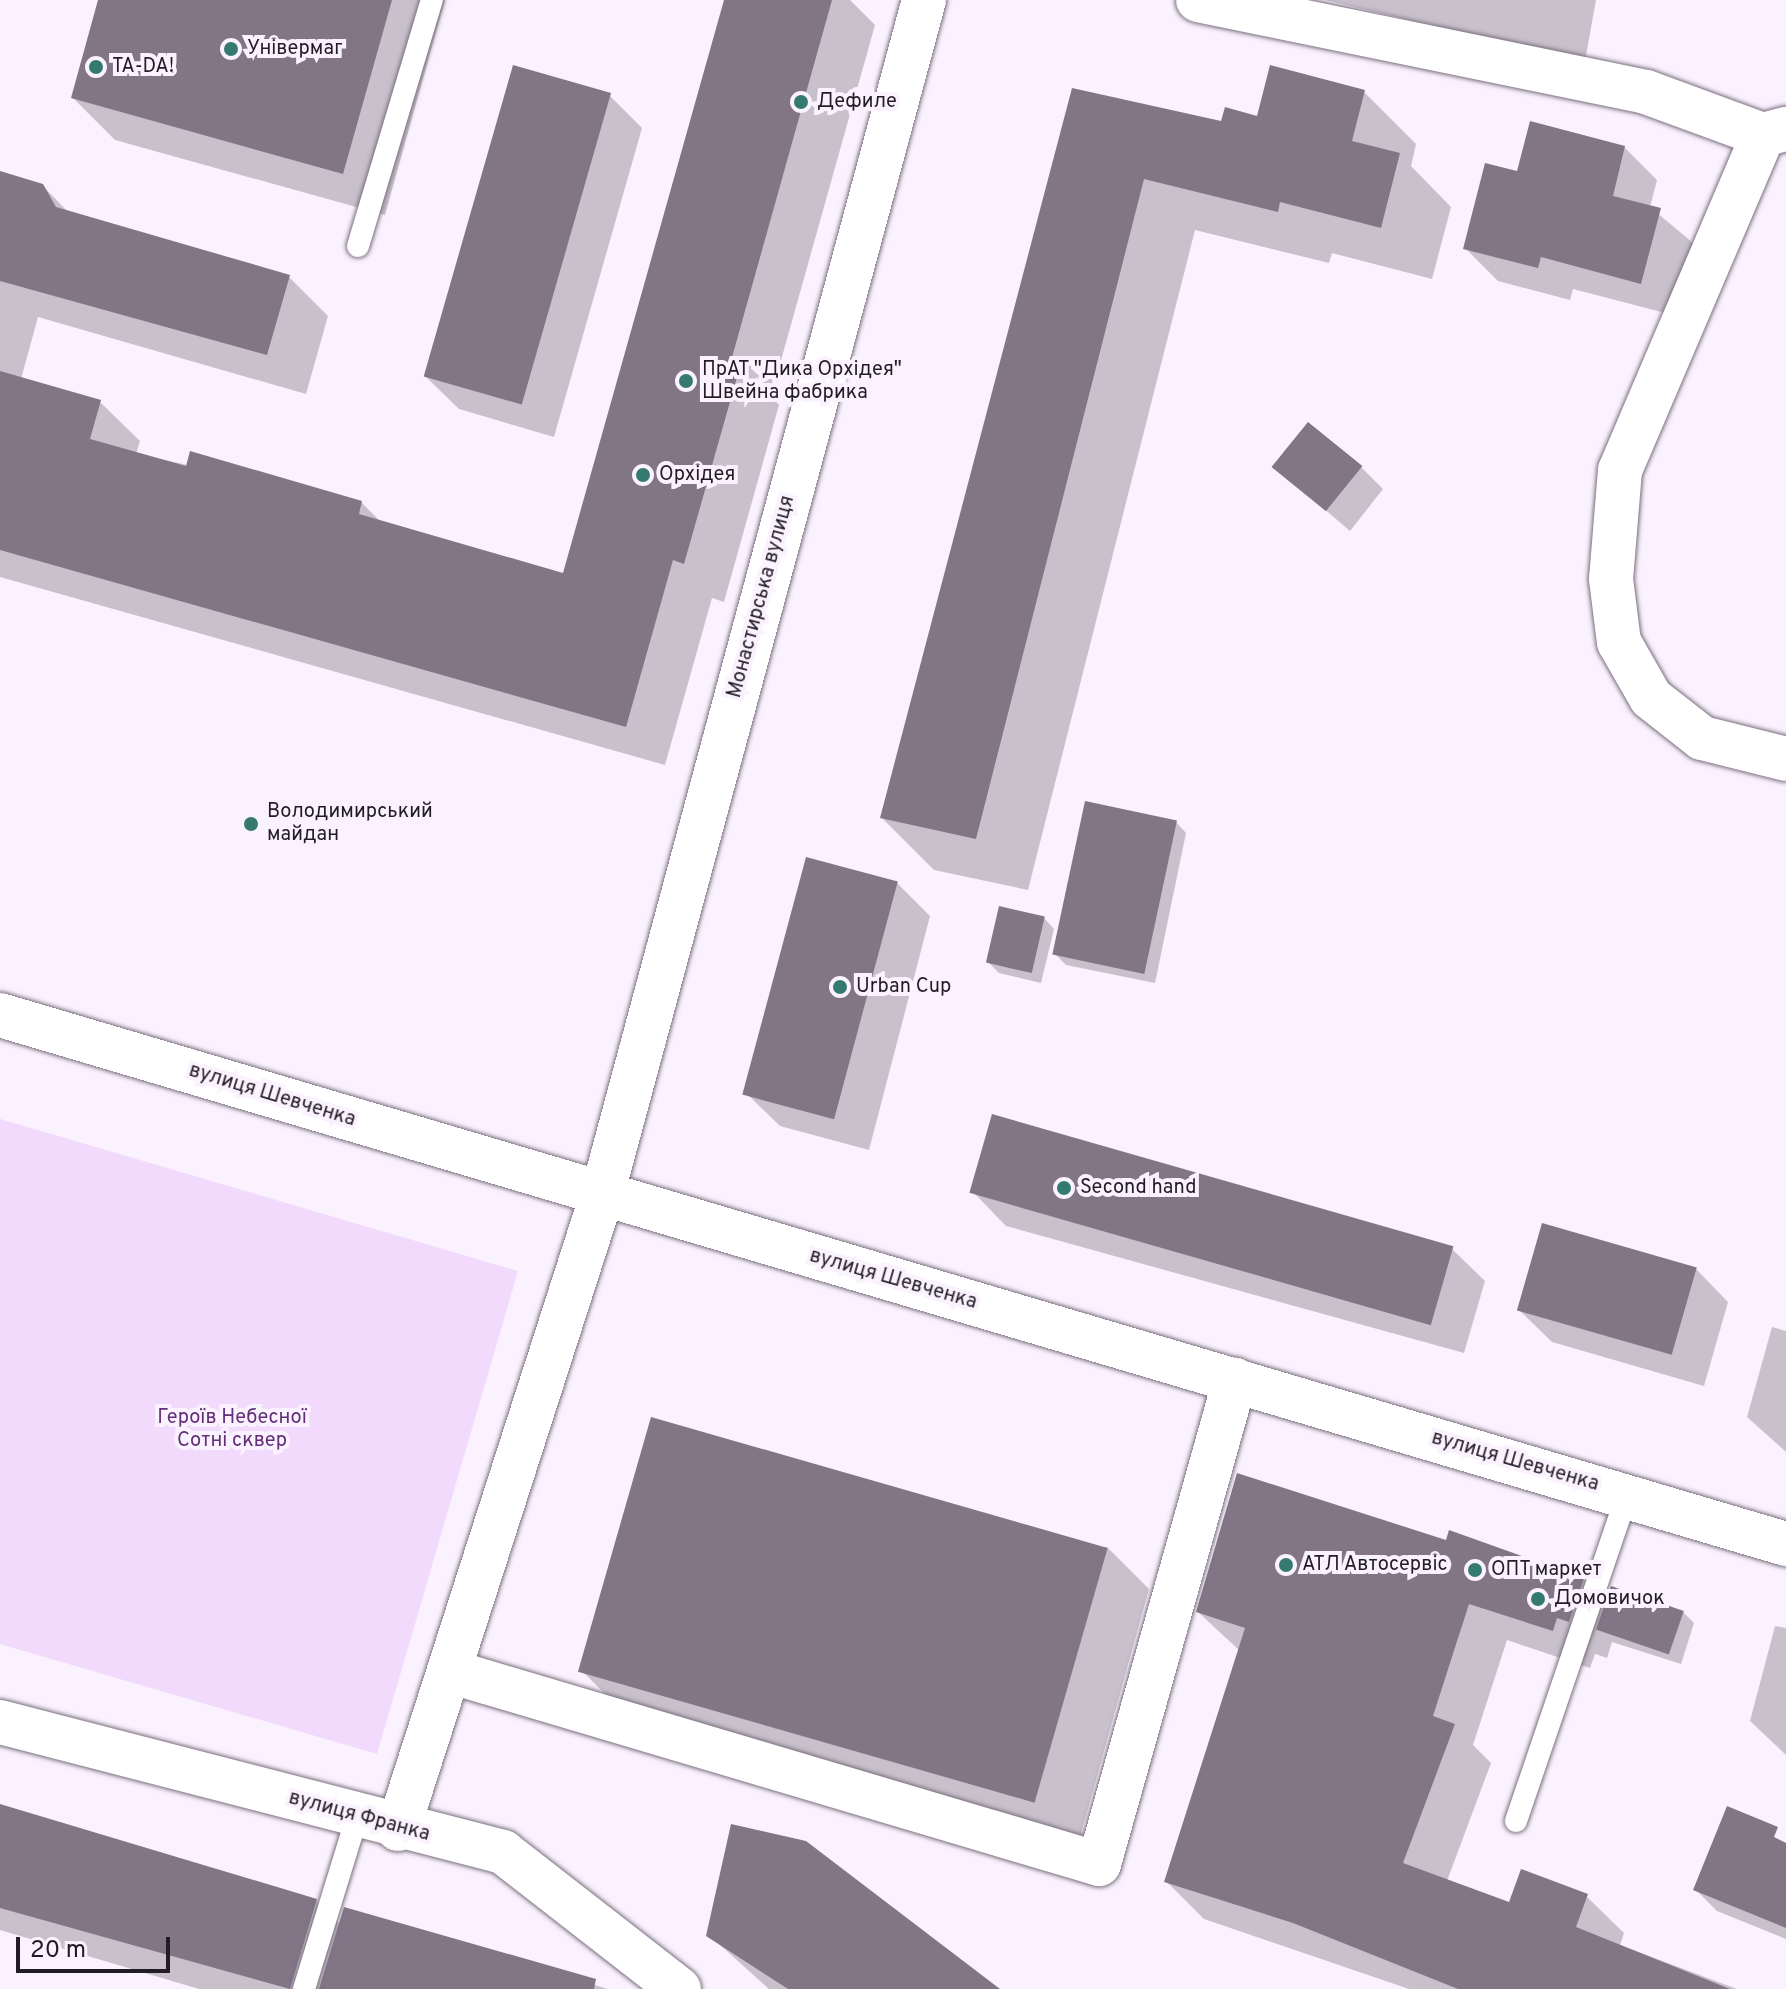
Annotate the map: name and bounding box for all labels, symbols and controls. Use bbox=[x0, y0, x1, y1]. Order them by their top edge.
place label: Універмаг bbox=[247, 37, 343, 61]
marker: Універмаг bbox=[222, 40, 240, 58]
place label: TA-DA! bbox=[112, 55, 174, 79]
marker: TA-DA! bbox=[87, 58, 105, 76]
place label: Дефиле bbox=[817, 90, 897, 114]
marker: Дефиле bbox=[792, 93, 810, 111]
place label: ПрАТ "Дика Орхідея" Швейна фабрика bbox=[702, 358, 903, 405]
marker: ПрАТ "Дика Орхідея" Швейна фабрика bbox=[677, 372, 695, 390]
place label: Орхідея bbox=[659, 463, 735, 487]
marker: Орхідея bbox=[634, 466, 652, 484]
street label: Монастирська вулиця bbox=[723, 493, 801, 701]
place label: Володимирський майдан bbox=[267, 800, 433, 847]
marker: Володимирський майдан bbox=[242, 815, 260, 833]
place label: Urban Cup bbox=[856, 975, 951, 999]
marker: Urban Cup bbox=[831, 978, 849, 996]
street label: вулиця Шевченка bbox=[186, 1059, 358, 1133]
place label: Second hand bbox=[1080, 1176, 1196, 1200]
marker: Second hand bbox=[1055, 1179, 1073, 1197]
street label: вулиця Шевченка bbox=[807, 1245, 979, 1315]
park label: Героїв Небесної Сотні сквер bbox=[157, 1406, 307, 1453]
street label: вулиця Шевченка bbox=[1429, 1427, 1601, 1497]
place label: АТЛ Автосервіс bbox=[1302, 1553, 1448, 1577]
marker: АТЛ Автосервіс bbox=[1277, 1556, 1295, 1574]
place label: ОПТ маркет bbox=[1491, 1558, 1602, 1582]
marker: ОПТ маркет bbox=[1466, 1561, 1484, 1579]
place label: Домовичок bbox=[1554, 1587, 1665, 1611]
marker: Домовичок bbox=[1529, 1590, 1547, 1608]
street label: вулиця Франка bbox=[286, 1787, 432, 1847]
scale bar bbox=[20, 1921, 174, 1971]
text: 20 m bbox=[30, 1936, 86, 1966]

